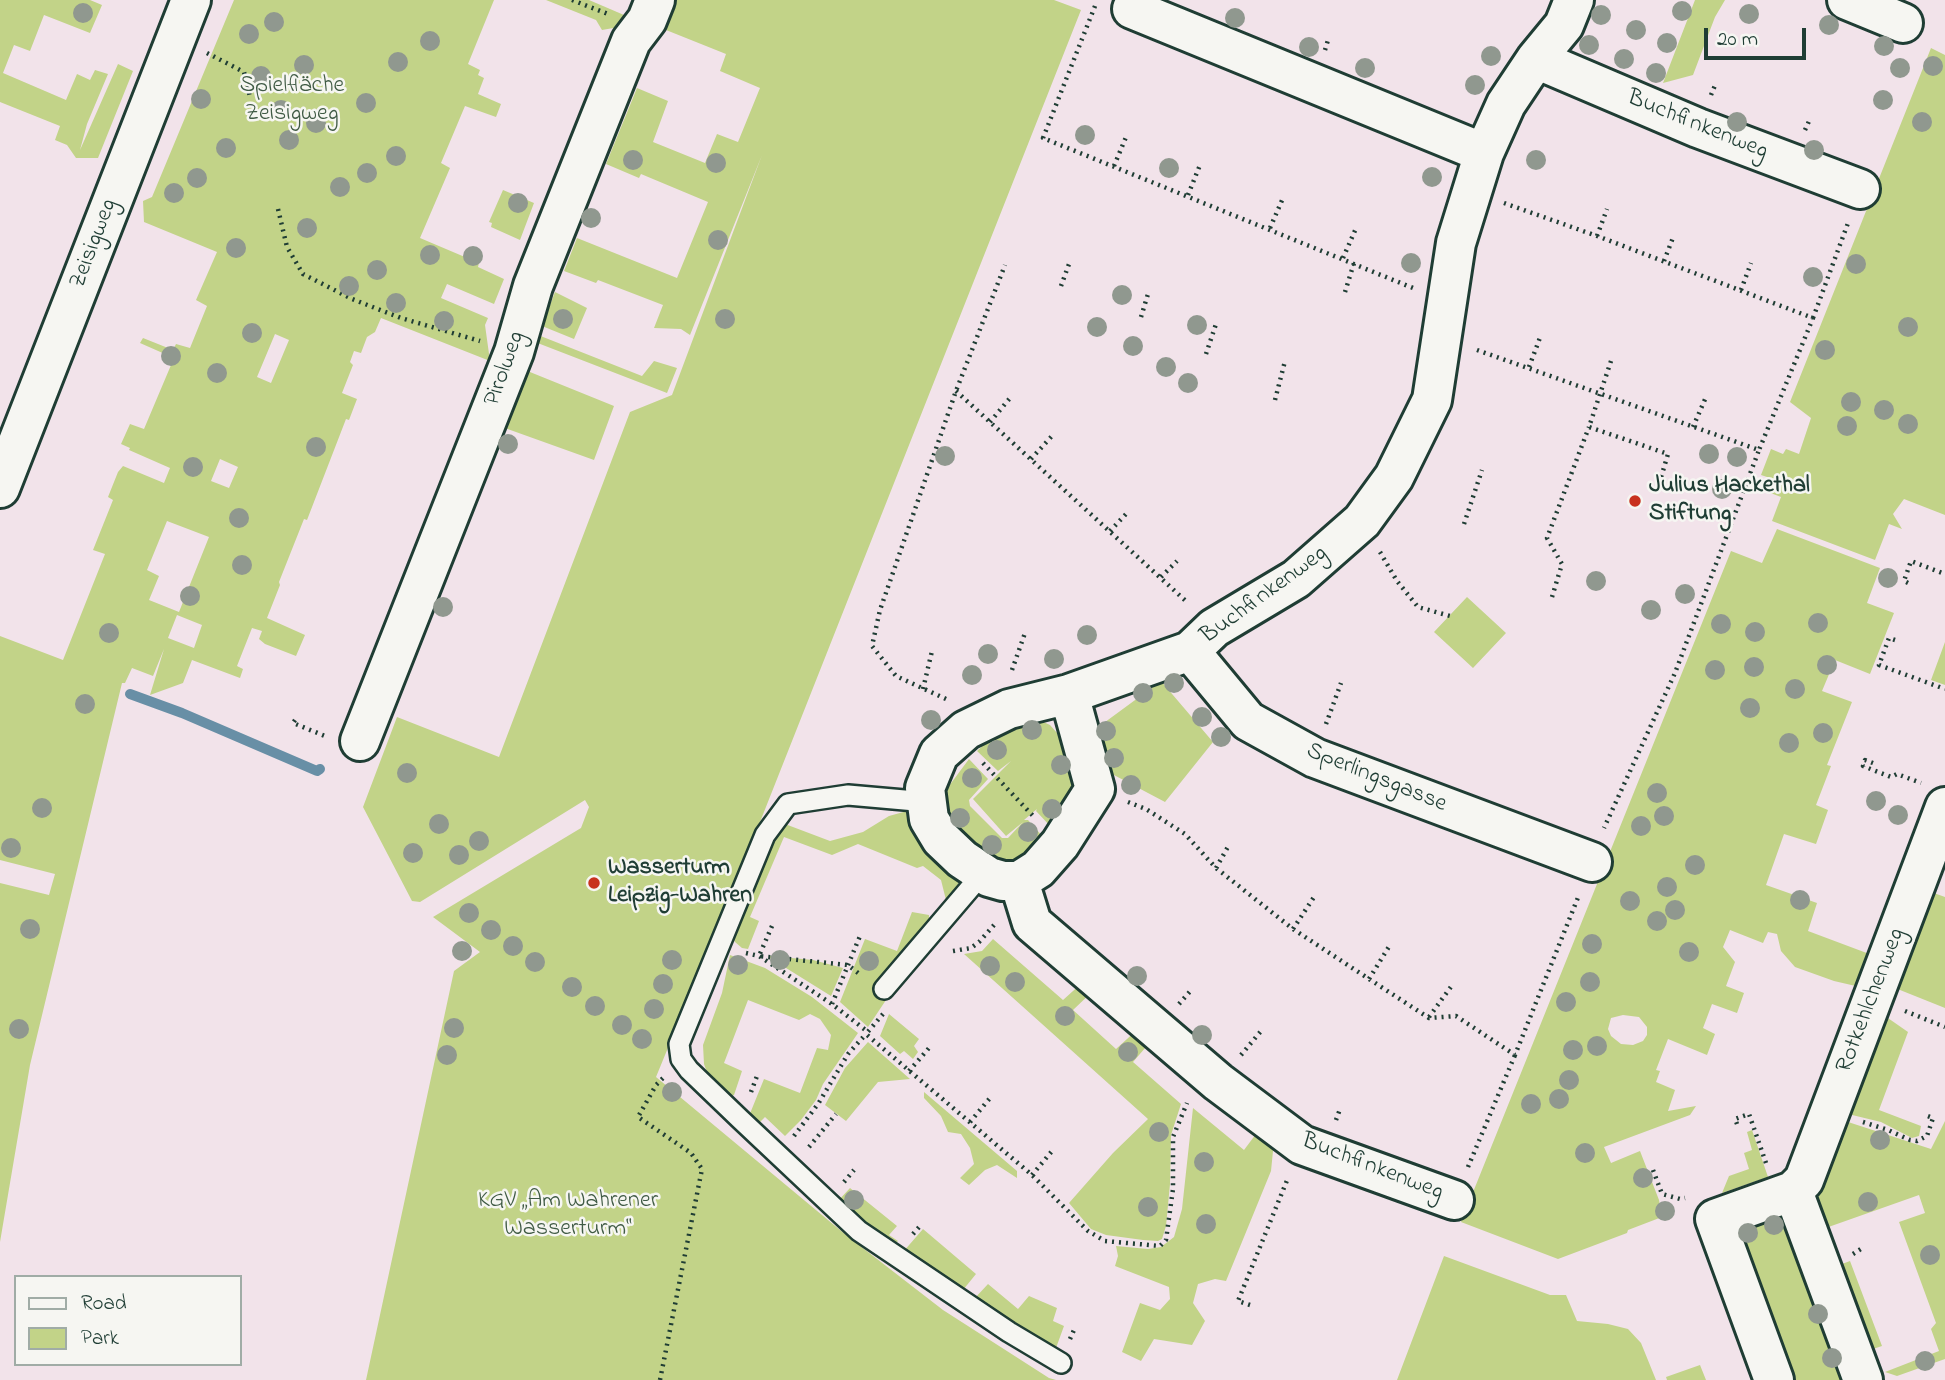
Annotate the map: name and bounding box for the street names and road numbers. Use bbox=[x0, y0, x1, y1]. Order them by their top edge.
street label: Buchfinkenweg bbox=[1622, 85, 1772, 167]
street label: Zeisigweg bbox=[65, 195, 125, 293]
street label: Pirolweg bbox=[479, 328, 533, 410]
street label: Buchfinkenweg bbox=[1196, 540, 1334, 652]
street label: Sperlingsgasse bbox=[1302, 738, 1450, 820]
street label: Rotkehlchenweg bbox=[1831, 925, 1913, 1077]
street label: Buchfinkenweg bbox=[1297, 1128, 1447, 1208]

